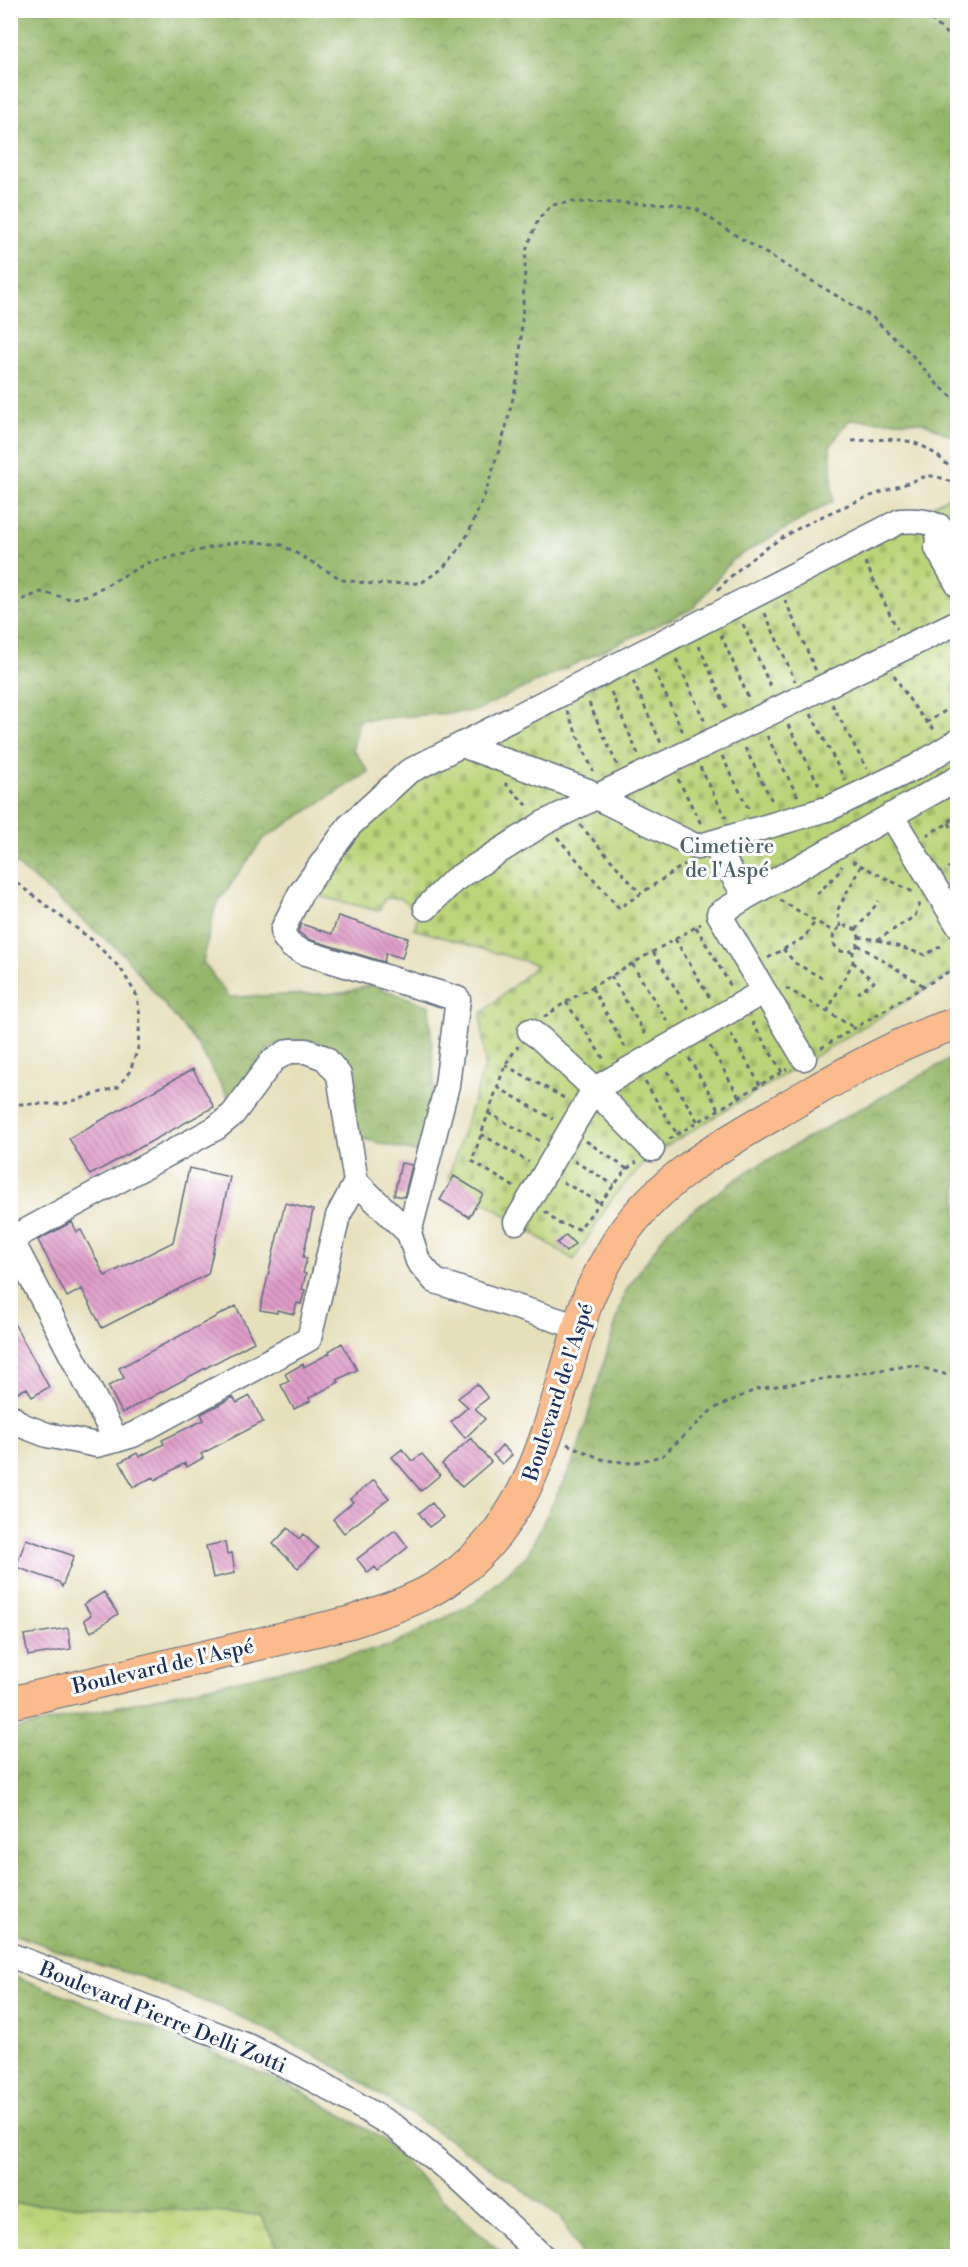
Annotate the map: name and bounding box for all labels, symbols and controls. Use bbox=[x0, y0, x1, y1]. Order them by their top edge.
park label: Cimetière de l'Aspé bbox=[680, 834, 774, 884]
street label: Boulevard de l'Aspé bbox=[518, 1300, 600, 1486]
street label: Boulevard de l'Aspé bbox=[69, 1633, 257, 1701]
street label: Boulevard Pierre Delli Zotti bbox=[34, 1956, 290, 2080]

